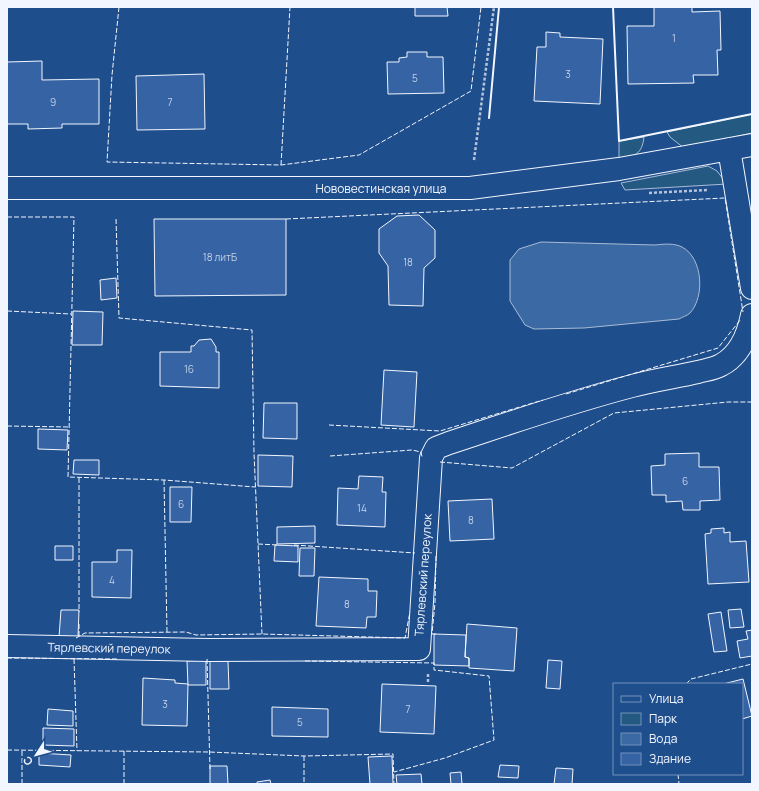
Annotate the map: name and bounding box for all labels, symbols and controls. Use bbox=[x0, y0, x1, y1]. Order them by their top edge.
house number: 1 bbox=[672, 31, 676, 45]
house number: 3 bbox=[565, 67, 571, 81]
house number: 5 bbox=[412, 71, 418, 85]
house number: 9 bbox=[50, 95, 56, 109]
house number: 7 bbox=[167, 95, 173, 109]
street label: Нововестинская улица bbox=[316, 180, 446, 197]
house number: 18 литБ bbox=[203, 250, 237, 264]
house number: 18 bbox=[403, 255, 413, 269]
house number: 16 bbox=[184, 362, 194, 376]
house number: 6 bbox=[682, 474, 688, 488]
house number: 6 bbox=[178, 497, 184, 511]
house number: 14 bbox=[357, 501, 367, 515]
street label: Тярлевский переулок bbox=[410, 512, 436, 637]
house number: 8 bbox=[468, 513, 474, 527]
house number: 4 bbox=[109, 573, 115, 587]
house number: 8 bbox=[344, 597, 350, 611]
street label: Тярлевский переулок bbox=[47, 638, 172, 658]
legend bbox=[613, 683, 743, 775]
text: Улица bbox=[649, 690, 683, 707]
house number: 3 bbox=[162, 697, 168, 711]
house number: 7 bbox=[405, 702, 411, 716]
text: Парк bbox=[649, 710, 678, 727]
house number: 5 bbox=[297, 715, 303, 729]
text: Вода bbox=[649, 730, 677, 747]
north arrow bbox=[16, 735, 56, 775]
text: Здание bbox=[649, 750, 691, 767]
text: С bbox=[19, 753, 36, 769]

